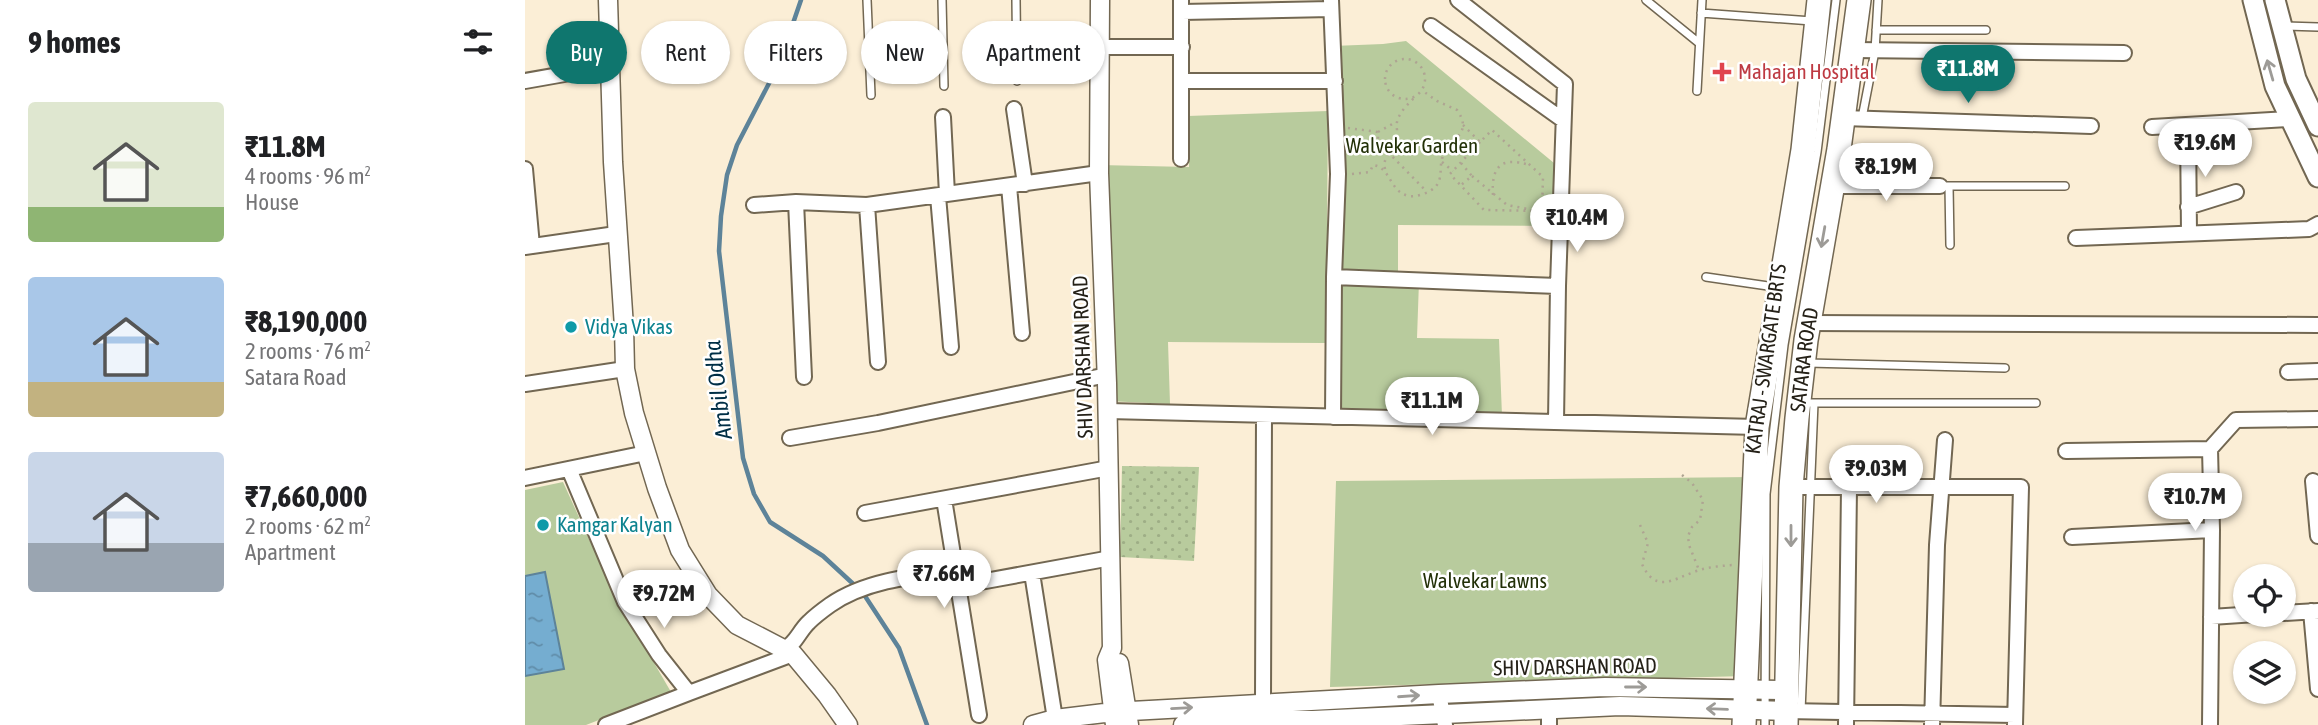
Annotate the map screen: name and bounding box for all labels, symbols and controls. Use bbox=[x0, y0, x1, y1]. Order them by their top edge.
chip: Buy bbox=[546, 21, 627, 84]
chip: Rent bbox=[641, 21, 730, 84]
chip: Filters bbox=[744, 21, 847, 84]
chip: New bbox=[861, 21, 948, 84]
chip: Apartment bbox=[962, 21, 1105, 84]
icon: filters bbox=[459, 23, 497, 61]
text: 9 homes bbox=[28, 25, 121, 59]
pin: ₹11.8M bbox=[1911, 46, 2025, 105]
text: ₹11.8M bbox=[1937, 55, 1999, 81]
place label: Mahajan Hospital bbox=[1738, 59, 1876, 83]
one-way arrow bbox=[2263, 59, 2276, 81]
marker: Mahajan Hospital bbox=[1712, 62, 1732, 82]
pin: ₹19.6M bbox=[2148, 120, 2262, 179]
text: ₹11.8M bbox=[245, 129, 326, 163]
text: ₹19.6M bbox=[2174, 129, 2236, 155]
icon: home bbox=[84, 130, 168, 214]
park label: Walvekar Garden bbox=[1346, 133, 1478, 157]
pin: ₹8.19M bbox=[1829, 144, 1943, 203]
text: ₹8.19M bbox=[1855, 153, 1917, 179]
text: 4 rooms · 96 m² bbox=[245, 163, 371, 189]
text: House bbox=[245, 189, 299, 215]
pin: ₹10.4M bbox=[1520, 194, 1634, 254]
text: ₹10.4M bbox=[1546, 204, 1608, 230]
one-way arrow bbox=[1816, 225, 1829, 248]
street label: KATRAJ - SWARGATE BRTS bbox=[1740, 262, 1790, 455]
street label: SHIV DARSHAN ROAD bbox=[1067, 275, 1097, 439]
text: ₹8,190,000 bbox=[245, 304, 367, 338]
icon: home bbox=[84, 305, 168, 389]
street label: SATARA ROAD bbox=[1785, 305, 1822, 413]
place label: Vidya Vikas bbox=[585, 314, 673, 338]
marker: Vidya Vikas bbox=[563, 319, 579, 335]
text: 2 rooms · 76 m² bbox=[245, 338, 371, 364]
water label: Ambil Odha bbox=[699, 339, 737, 442]
text: Satara Road bbox=[245, 364, 347, 390]
pin: ₹11.1M bbox=[1375, 378, 1489, 437]
text: ₹11.1M bbox=[1401, 387, 1463, 413]
pin: ₹9.03M bbox=[1819, 446, 1933, 505]
text: ₹9.03M bbox=[1845, 455, 1907, 481]
pin: ₹10.7M bbox=[2138, 474, 2252, 533]
text: ₹7,660,000 bbox=[245, 479, 367, 513]
icon: home bbox=[84, 480, 168, 564]
text: ₹10.7M bbox=[2164, 483, 2226, 509]
place label: Kamgar Kalyan bbox=[557, 512, 673, 536]
text: 2 rooms · 62 m² bbox=[245, 513, 371, 539]
marker: Kamgar Kalyan bbox=[535, 517, 551, 533]
one-way arrow bbox=[1784, 524, 1797, 547]
text: Apartment bbox=[245, 539, 336, 565]
pin: ₹7.66M bbox=[887, 550, 1001, 610]
text: ₹7.66M bbox=[913, 560, 975, 586]
map controls bbox=[2233, 564, 2296, 704]
button: locate bbox=[2233, 564, 2296, 627]
park label: Walvekar Lawns bbox=[1423, 568, 1547, 592]
pin: ₹9.72M bbox=[607, 570, 721, 630]
text: ₹9.72M bbox=[633, 580, 695, 606]
button: layers bbox=[2233, 641, 2296, 704]
street label: SHIV DARSHAN ROAD bbox=[1493, 653, 1657, 679]
one-way arrow bbox=[1624, 681, 1647, 694]
one-way arrow bbox=[1397, 689, 1420, 702]
one-way arrow bbox=[1170, 701, 1193, 714]
one-way arrow bbox=[1706, 702, 1729, 715]

